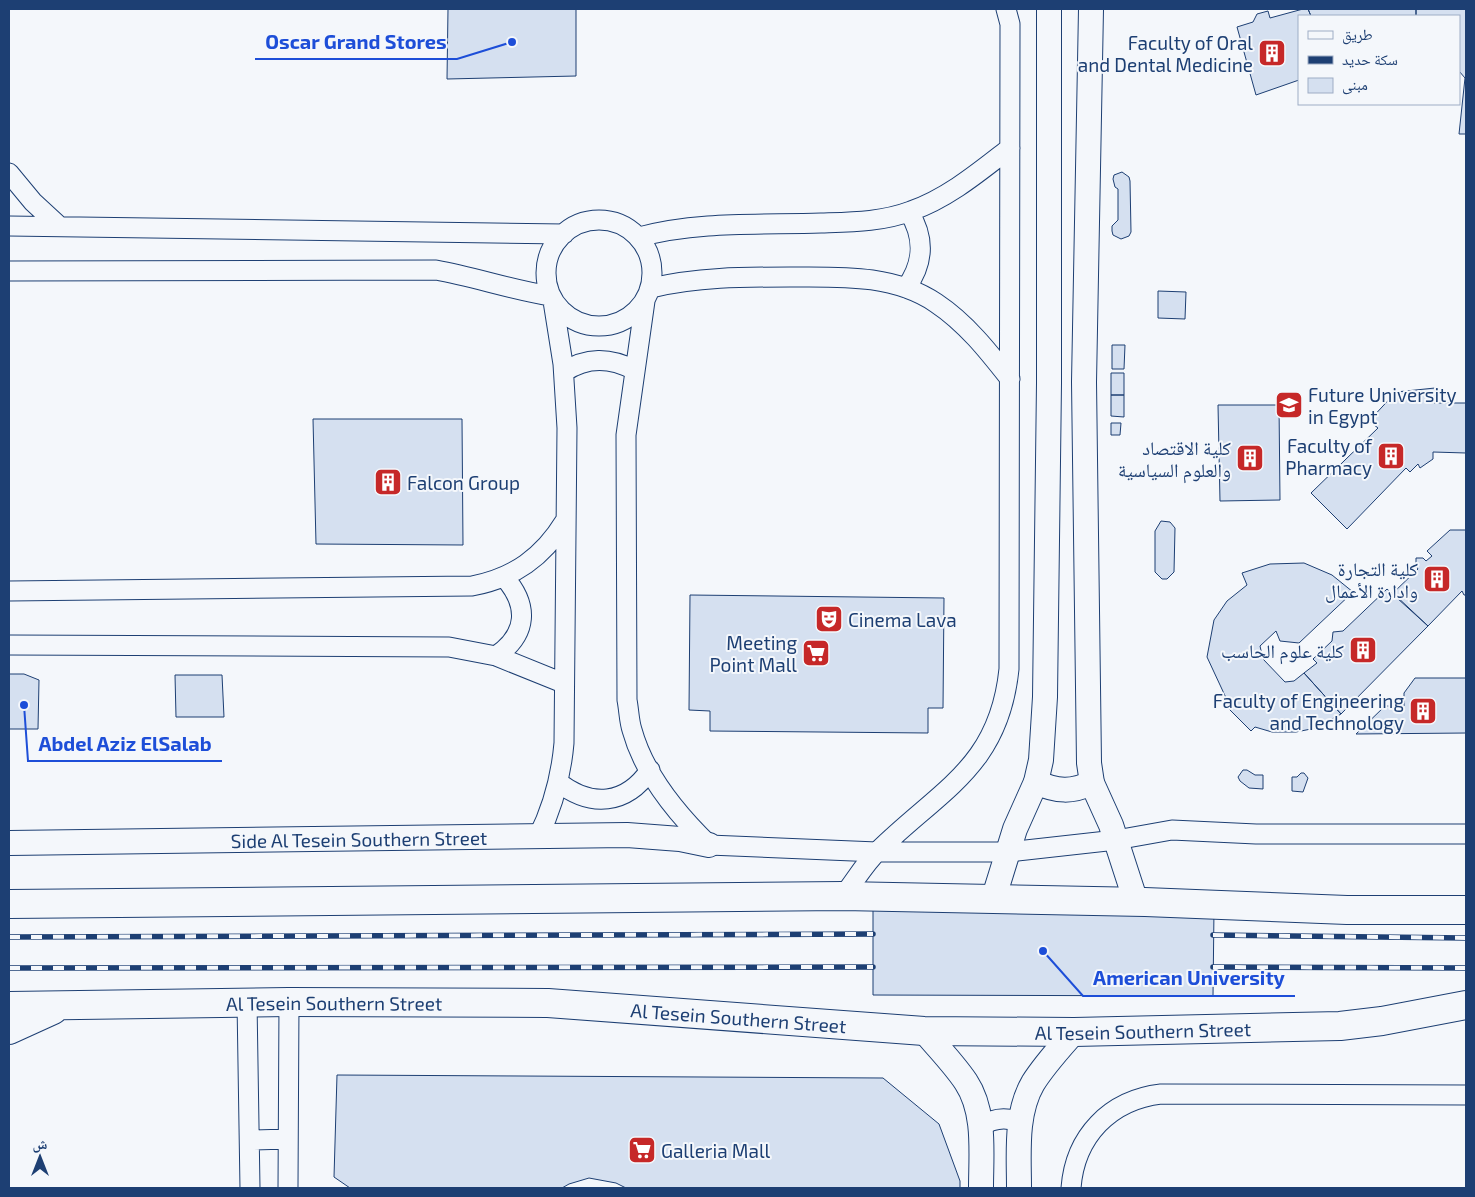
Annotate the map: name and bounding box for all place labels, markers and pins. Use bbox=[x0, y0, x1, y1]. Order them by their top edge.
callout: Oscar Grand Stores bbox=[255, 24, 457, 59]
place label: Faculty of Oral and Dental Medicine bbox=[1078, 31, 1253, 76]
building icon: Faculty of Oral and Dental Medicine bbox=[1257, 38, 1287, 68]
place label: Future University in Egypt bbox=[1308, 383, 1457, 428]
school or university icon: Future University in Egypt bbox=[1274, 390, 1304, 420]
place label: Faculty of Pharmacy bbox=[1285, 434, 1373, 479]
place label: كلية الاقتصاد والعلوم السياسية bbox=[1118, 436, 1231, 484]
building icon: Faculty of Pharmacy bbox=[1376, 441, 1406, 471]
building icon: كلية الاقتصاد والعلوم السياسية bbox=[1235, 443, 1265, 473]
building icon: Falcon Group bbox=[373, 467, 403, 497]
place label: Falcon Group bbox=[407, 471, 520, 494]
place label: كلية التجارة وادارة الأعمال bbox=[1325, 557, 1418, 603]
building icon: كلية التجارة وادارة الأعمال bbox=[1422, 564, 1452, 594]
theatre icon: Cinema Lava bbox=[814, 604, 844, 634]
place label: Cinema Lava bbox=[848, 608, 957, 631]
place label: Meeting Point Mall bbox=[710, 631, 797, 676]
building icon: كلية علوم الحاسب bbox=[1348, 635, 1378, 665]
supermarket icon: Meeting Point Mall bbox=[801, 638, 831, 668]
place label: كلية علوم الحاسب bbox=[1221, 639, 1344, 665]
place label: Faculty of Engineering and Technology bbox=[1213, 689, 1404, 734]
building icon: Faculty of Engineering and Technology bbox=[1408, 696, 1438, 726]
callout: Abdel Aziz ElSalab bbox=[28, 726, 222, 761]
callout: American University bbox=[1083, 961, 1295, 996]
supermarket icon: Galleria Mall bbox=[627, 1135, 657, 1165]
place label: Galleria Mall bbox=[661, 1139, 771, 1162]

